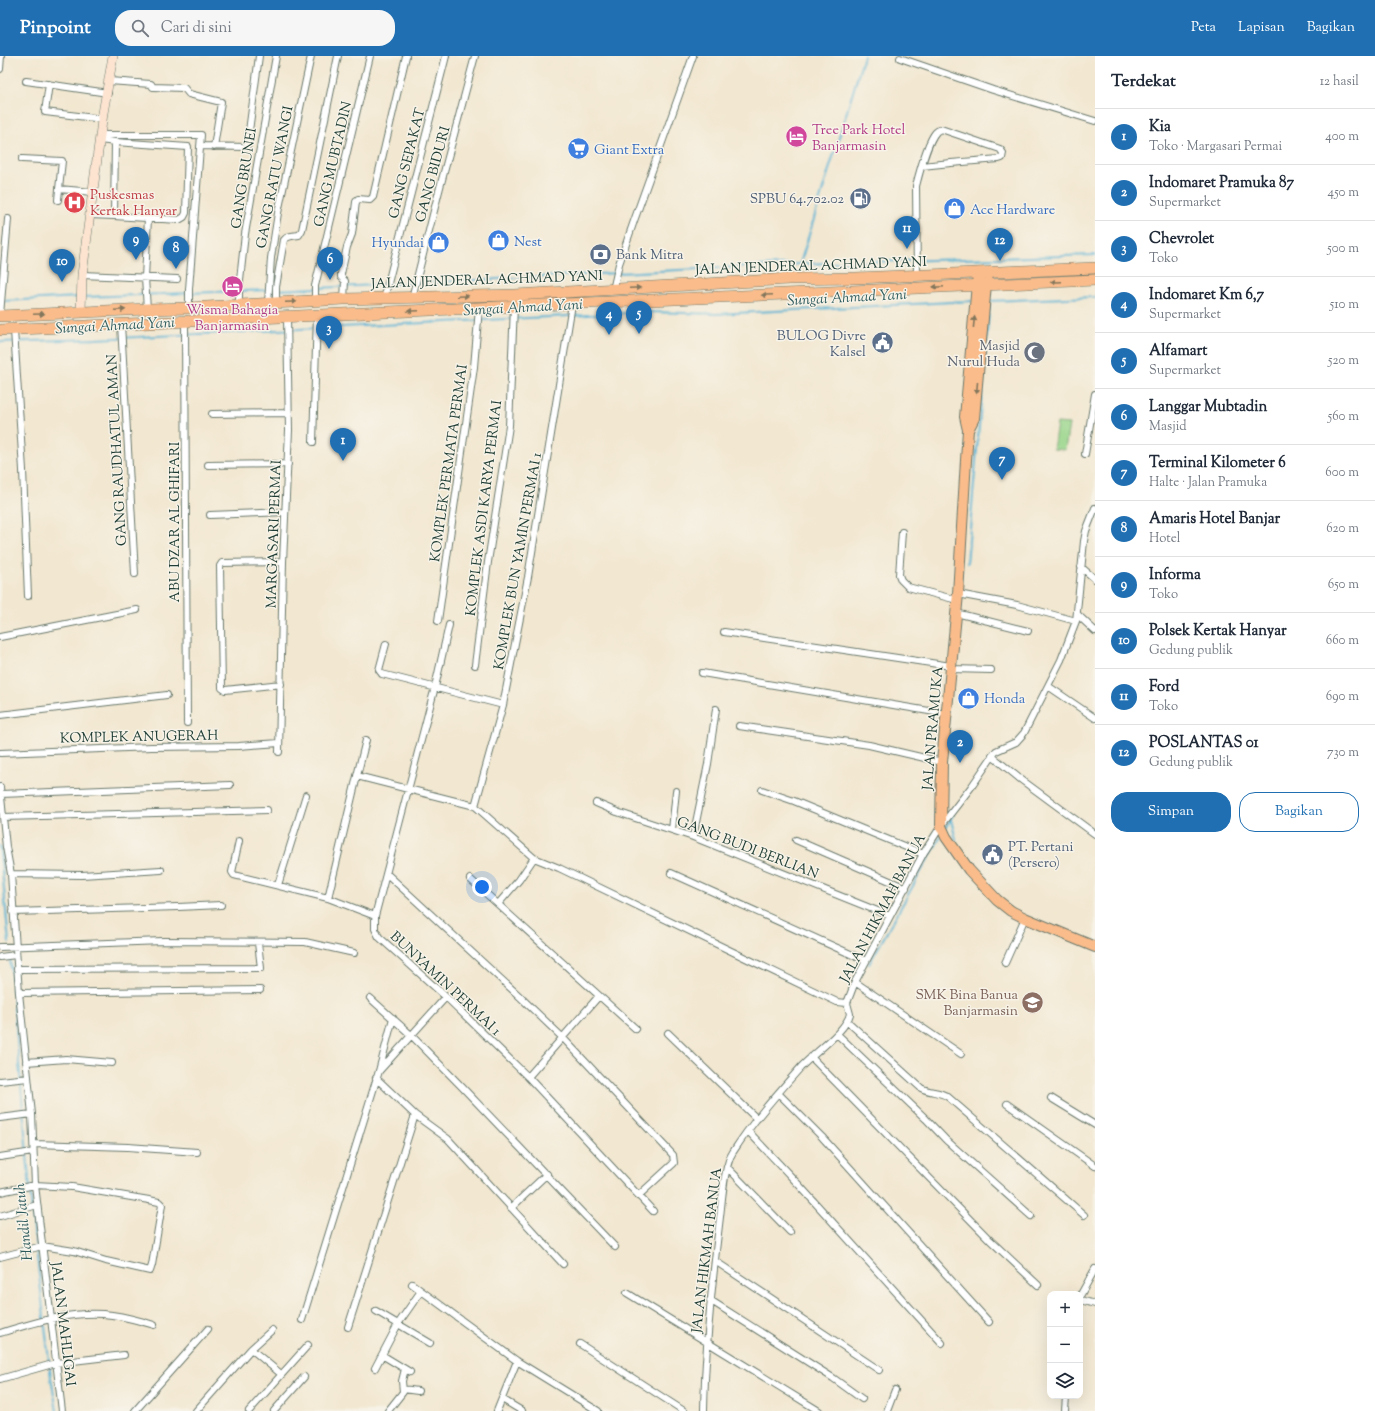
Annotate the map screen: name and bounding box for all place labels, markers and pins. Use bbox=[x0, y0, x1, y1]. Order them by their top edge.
place label: Tree Park Hotel Banjarmasin bbox=[812, 121, 906, 157]
hotel icon: Tree Park Hotel Banjarmasin bbox=[784, 124, 810, 150]
supermarket icon: Giant Extra bbox=[566, 136, 592, 162]
place label: Giant Extra bbox=[594, 141, 665, 161]
fuel station icon: SPBU 64.702.02 bbox=[847, 185, 873, 211]
place label: Puskesmas Kertak Hanyar bbox=[90, 186, 178, 222]
hospital icon: Puskesmas Kertak Hanyar bbox=[62, 189, 88, 215]
place label: SPBU 64.702.02 bbox=[750, 190, 844, 210]
shop icon: Ace Hardware bbox=[942, 196, 968, 222]
place label: Ace Hardware bbox=[970, 201, 1055, 221]
pin: 11 bbox=[894, 216, 920, 249]
pin: 9 bbox=[123, 227, 149, 260]
shop icon: Nest bbox=[486, 228, 512, 254]
pin: 12 bbox=[987, 228, 1013, 261]
shop icon: Hyundai bbox=[426, 229, 452, 255]
place label: Nest bbox=[514, 233, 542, 253]
place label: Hyundai bbox=[371, 234, 424, 254]
pin: 8 bbox=[163, 236, 189, 269]
bank icon: Bank Mitra bbox=[587, 241, 613, 267]
place label: Bank Mitra bbox=[616, 246, 684, 266]
pin: 6 bbox=[317, 247, 343, 280]
pin: 10 bbox=[49, 249, 75, 282]
hotel icon: Wisma Bahagia Banjarmasin bbox=[219, 274, 245, 300]
place label: Wisma Bahagia Banjarmasin bbox=[186, 301, 279, 337]
pin: 5 bbox=[626, 301, 652, 334]
pin: 4 bbox=[596, 302, 622, 335]
pin: 3 bbox=[316, 316, 342, 349]
place label: BULOG Divre Kalsel bbox=[777, 327, 866, 363]
public building icon: BULOG Divre Kalsel bbox=[869, 330, 895, 356]
place label: Masjid Nurul Huda bbox=[947, 337, 1021, 373]
mosque icon: Masjid Nurul Huda bbox=[1022, 340, 1048, 366]
pin: 1 bbox=[330, 428, 356, 461]
pin: 7 bbox=[989, 447, 1015, 480]
shop icon: Honda bbox=[955, 685, 981, 711]
place label: Honda bbox=[984, 690, 1026, 710]
pin: 2 bbox=[947, 730, 973, 763]
place label: PT. Pertani (Persero) bbox=[1008, 838, 1074, 874]
public building icon: PT. Pertani (Persero) bbox=[980, 841, 1006, 867]
place label: SMK Bina Banua Banjarmasin bbox=[915, 986, 1019, 1022]
school or university icon: SMK Bina Banua Banjarmasin bbox=[1020, 989, 1046, 1015]

